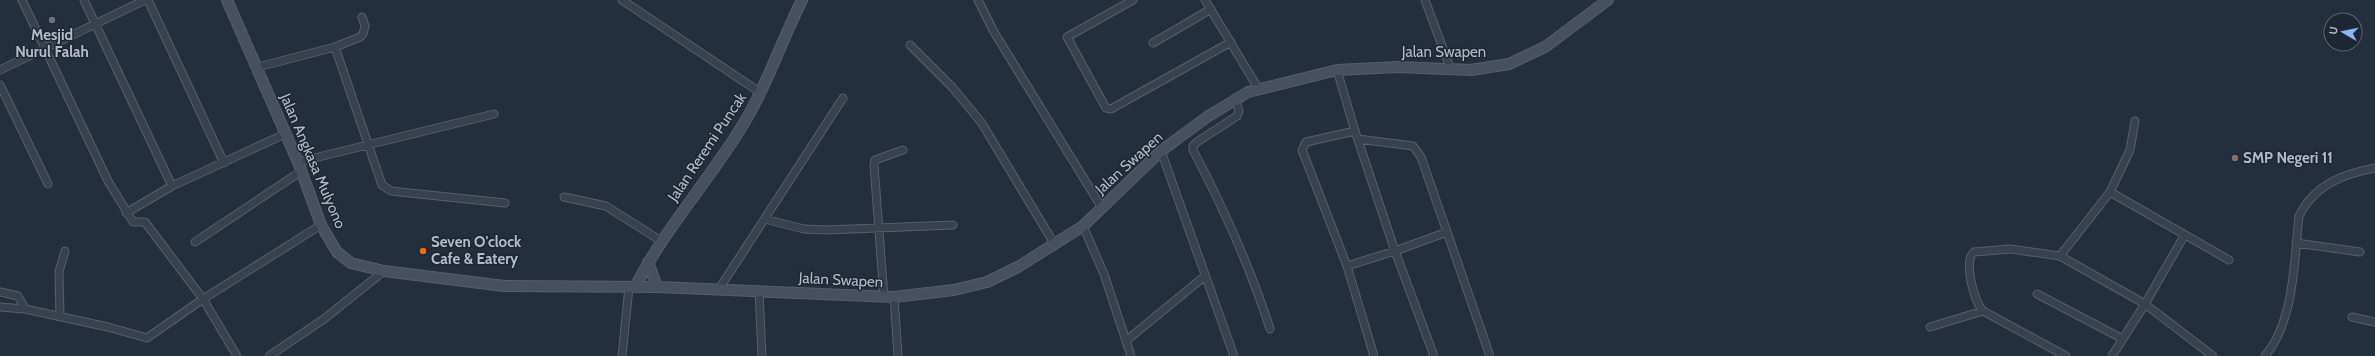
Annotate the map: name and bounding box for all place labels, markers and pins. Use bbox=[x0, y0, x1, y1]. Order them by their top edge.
marker: Mesjid Nurul Falah bbox=[47, 15, 57, 25]
place label: Mesjid Nurul Falah bbox=[15, 26, 89, 61]
place label: SMP Negeri 11 bbox=[2243, 149, 2333, 167]
marker: SMP Negeri 11 bbox=[2230, 153, 2240, 163]
place label: Seven O'clock Cafe & Eatery bbox=[431, 233, 522, 268]
marker: Seven O'clock Cafe & Eatery bbox=[418, 246, 428, 256]

